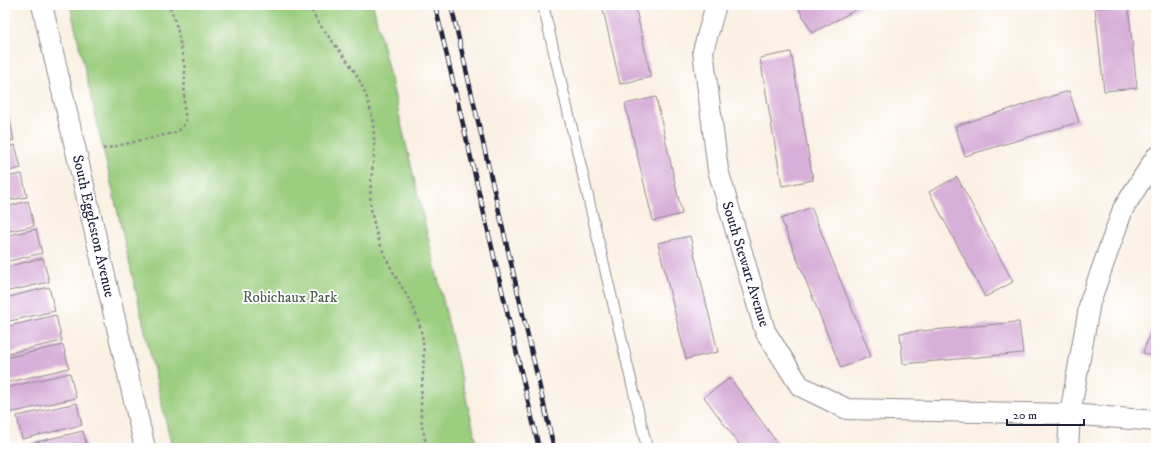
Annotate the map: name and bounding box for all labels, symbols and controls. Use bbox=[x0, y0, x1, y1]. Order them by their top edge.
street label: South Eggleston Avenue bbox=[68, 153, 119, 299]
street label: South Stewart Avenue bbox=[717, 199, 774, 329]
park label: Robichaux Park bbox=[243, 288, 338, 307]
scale bar bbox=[1007, 401, 1084, 427]
text: 20 m bbox=[1013, 408, 1037, 423]

